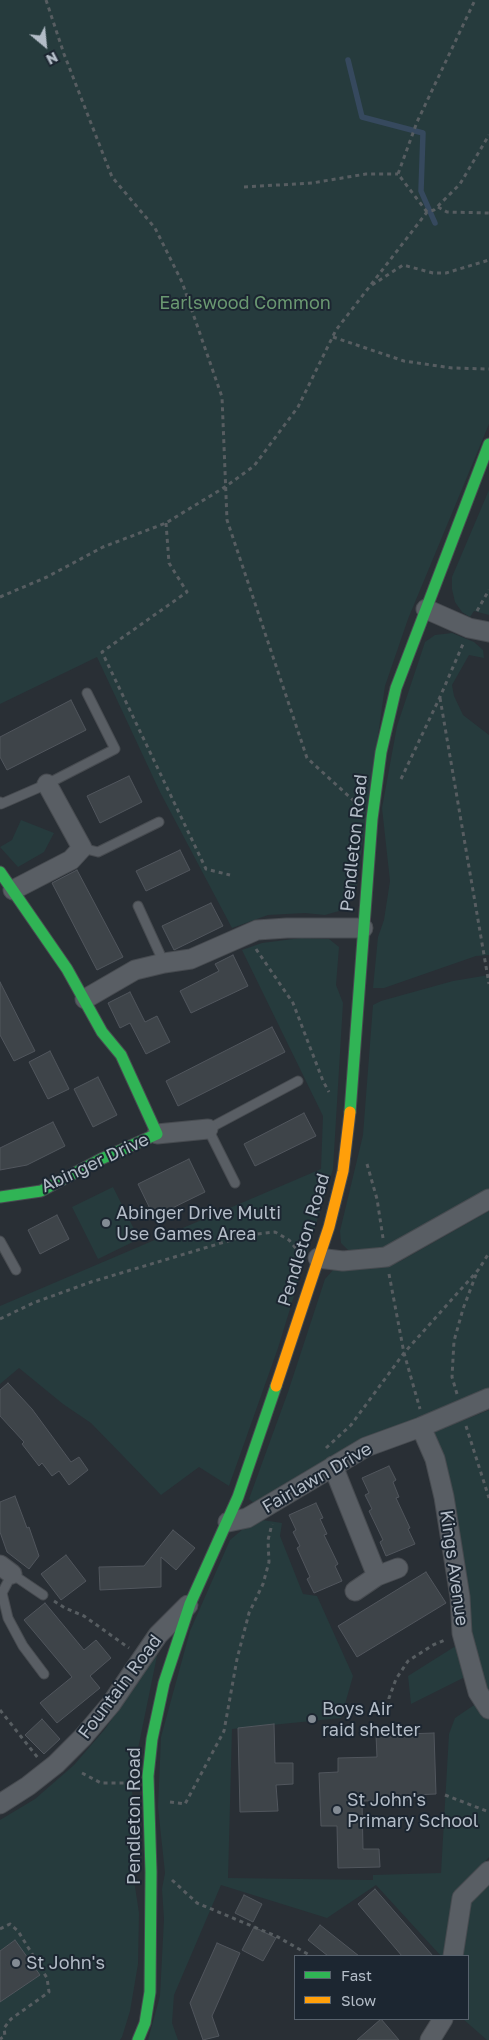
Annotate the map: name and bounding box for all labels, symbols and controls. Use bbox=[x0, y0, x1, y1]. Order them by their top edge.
north arrow bbox=[20, 20, 70, 70]
text: N bbox=[44, 49, 61, 69]
park label: Earlswood Common bbox=[159, 292, 331, 314]
street label: Pendleton Road bbox=[336, 773, 372, 913]
street label: Abinger Drive bbox=[38, 1129, 152, 1197]
street label: Pendleton Road bbox=[274, 1171, 334, 1309]
place label: Abinger Drive Multi Use Games Area bbox=[116, 1202, 281, 1244]
marker: Abinger Drive Multi Use Games Area bbox=[100, 1217, 112, 1229]
street label: Fairlawn Drive bbox=[258, 1438, 376, 1518]
street label: Kings Avenue bbox=[435, 1509, 473, 1627]
street label: Fountain Road bbox=[74, 1631, 166, 1743]
place label: Boys Air raid shelter bbox=[322, 1698, 421, 1740]
marker: Boys Air raid shelter bbox=[306, 1713, 318, 1725]
street label: Pendleton Road bbox=[123, 1747, 145, 1885]
place label: St John's Primary School bbox=[347, 1789, 479, 1832]
marker: St John's Primary School bbox=[331, 1804, 343, 1816]
place label: St John's bbox=[26, 1952, 105, 1974]
legend bbox=[294, 1955, 469, 2020]
marker: St John's bbox=[10, 1957, 22, 1969]
text: Fast bbox=[341, 1966, 372, 1984]
text: Slow bbox=[341, 1991, 376, 2009]

